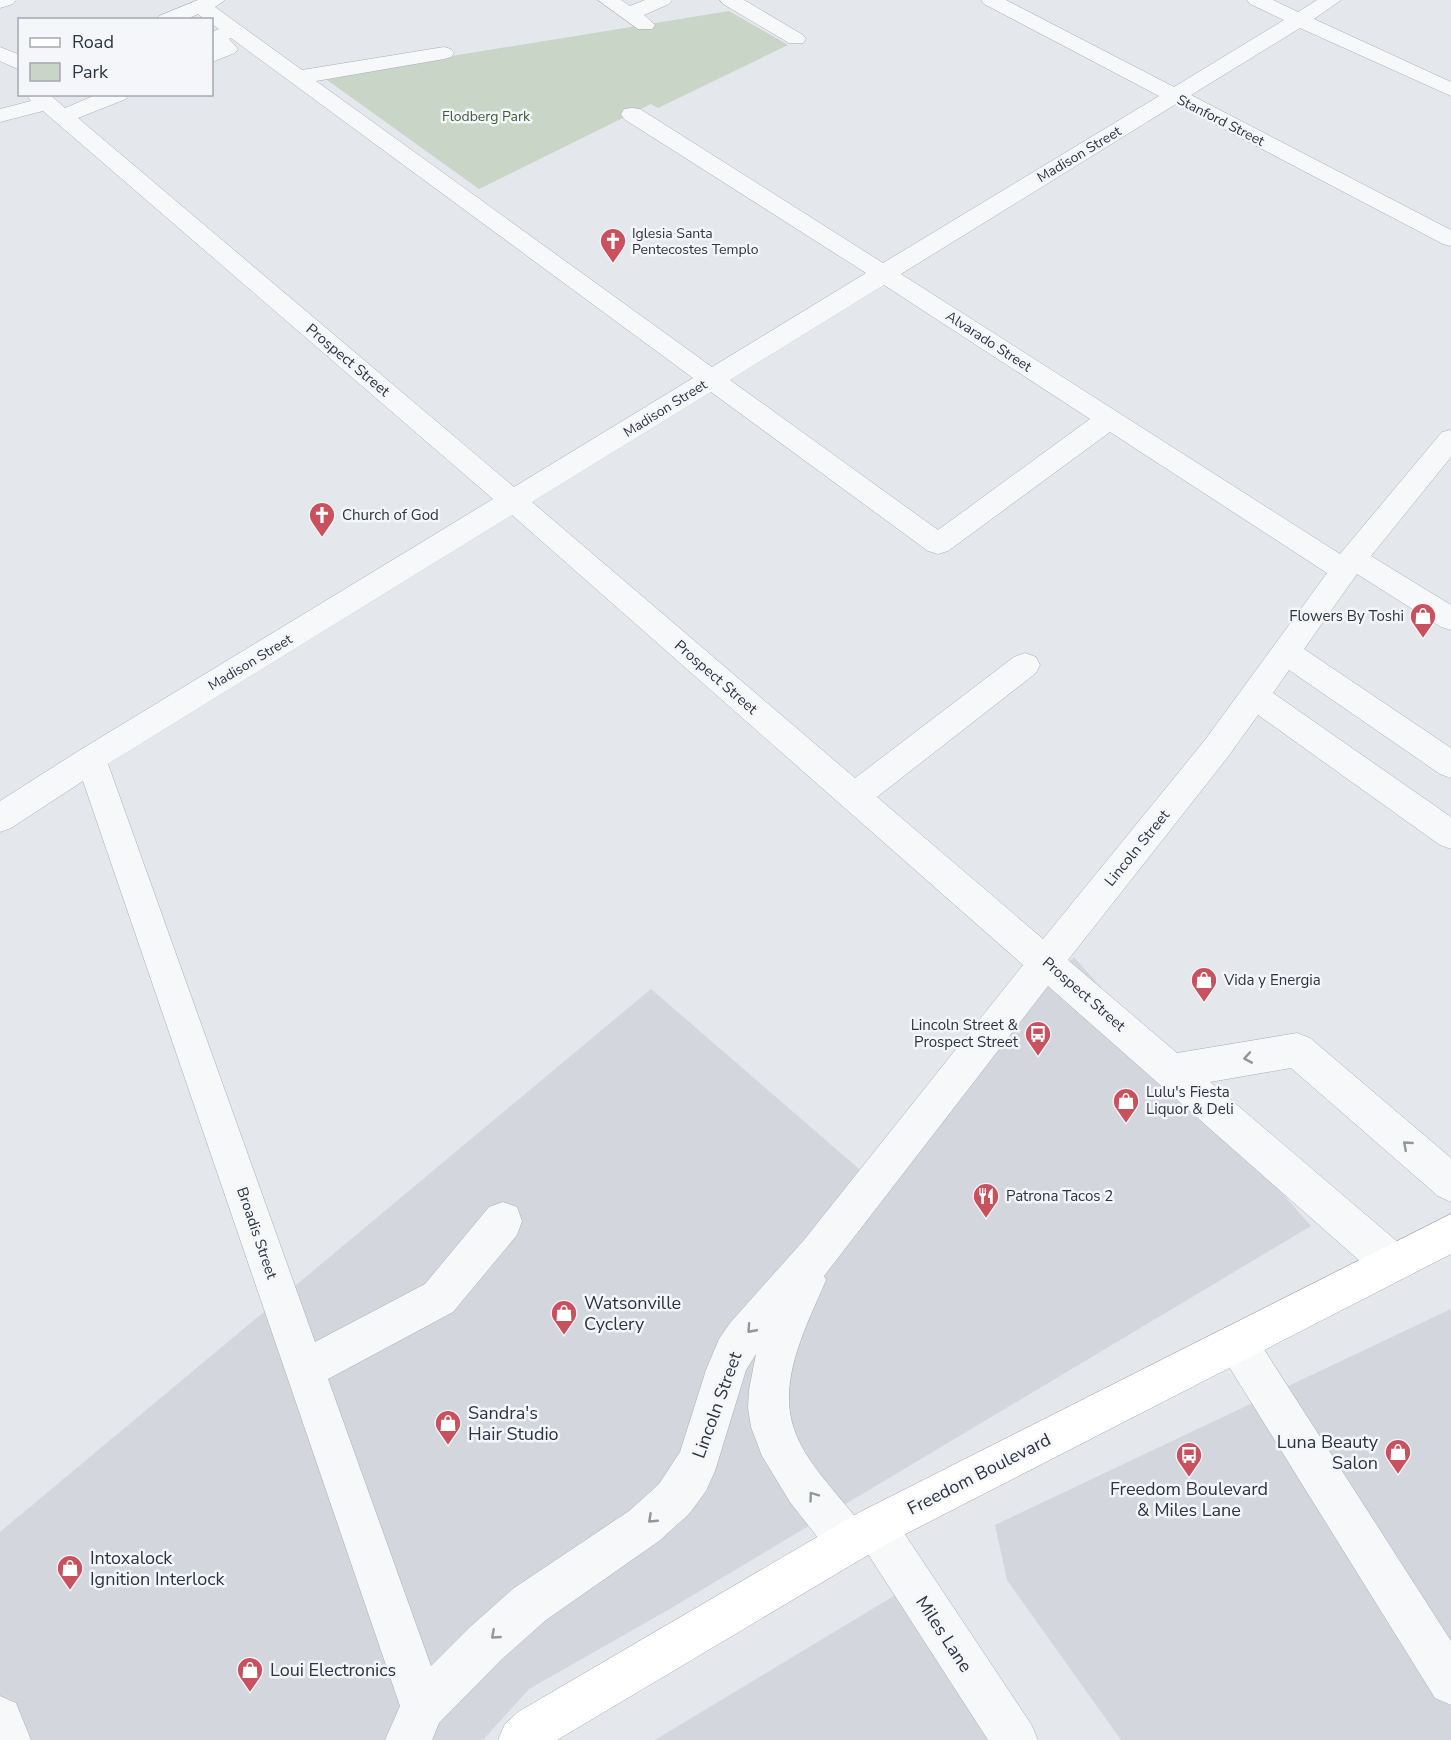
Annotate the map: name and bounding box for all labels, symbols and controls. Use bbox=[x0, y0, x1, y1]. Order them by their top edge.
legend bbox=[18, 18, 213, 96]
text: Road bbox=[72, 30, 114, 54]
text: Park bbox=[72, 60, 109, 84]
street label: Stanford Street bbox=[1174, 90, 1268, 151]
park label: Flodberg Park bbox=[442, 107, 531, 126]
street label: Madison Street bbox=[1034, 122, 1125, 187]
place label: Iglesia Santa Pentecostes Templo bbox=[632, 224, 759, 259]
church icon: Iglesia Santa Pentecostes Templo bbox=[598, 226, 628, 264]
street label: Alvarado Street bbox=[942, 307, 1035, 376]
street label: Prospect Street bbox=[302, 319, 395, 402]
street label: Madison Street bbox=[620, 375, 711, 442]
church icon: Church of God bbox=[307, 500, 337, 538]
place label: Church of God bbox=[342, 505, 439, 525]
shop icon: Flowers By Toshi bbox=[1408, 601, 1438, 639]
place label: Flowers By Toshi bbox=[1289, 606, 1404, 626]
street label: Madison Street bbox=[205, 630, 296, 695]
street label: Prospect Street bbox=[670, 635, 762, 719]
street label: Lincoln Street bbox=[1100, 805, 1175, 890]
street label: Prospect Street bbox=[1038, 952, 1130, 1036]
shop icon: Vida y Energia bbox=[1189, 965, 1219, 1003]
place label: Vida y Energia bbox=[1223, 970, 1321, 990]
place label: Lincoln Street & Prospect Street bbox=[911, 1015, 1019, 1052]
bus stop icon: Lincoln Street & Prospect Street bbox=[1023, 1019, 1053, 1057]
one-way arrow bbox=[1243, 1052, 1253, 1064]
place label: Lulu's Fiesta Liquor & Deli bbox=[1146, 1082, 1234, 1119]
shop icon: Lulu's Fiesta Liquor & Deli bbox=[1111, 1086, 1141, 1124]
one-way arrow bbox=[1403, 1141, 1414, 1152]
restaurant icon: Patrona Tacos 2 bbox=[971, 1181, 1001, 1219]
street label: Broadis Street bbox=[232, 1184, 282, 1282]
place label: Patrona Tacos 2 bbox=[1006, 1186, 1113, 1206]
place label: Watsonville Cyclery bbox=[584, 1291, 681, 1336]
shop icon: Watsonville Cyclery bbox=[549, 1298, 579, 1336]
one-way arrow bbox=[747, 1322, 758, 1333]
street label: Lincoln Street bbox=[687, 1348, 748, 1462]
place label: Sandra's Hair Studio bbox=[468, 1401, 559, 1446]
shop icon: Sandra's Hair Studio bbox=[433, 1408, 463, 1446]
street label: Freedom Boulevard bbox=[903, 1427, 1055, 1521]
place label: Luna Beauty Salon bbox=[1277, 1430, 1379, 1475]
shop icon: Luna Beauty Salon bbox=[1383, 1437, 1413, 1475]
bus stop icon: Freedom Boulevard & Miles Lane bbox=[1174, 1440, 1204, 1478]
place label: Freedom Boulevard & Miles Lane bbox=[1110, 1477, 1268, 1522]
one-way arrow bbox=[809, 1491, 820, 1502]
one-way arrow bbox=[648, 1512, 659, 1523]
place label: Intoxalock Ignition Interlock bbox=[90, 1546, 226, 1591]
shop icon: Intoxalock Ignition Interlock bbox=[55, 1553, 85, 1591]
street label: Miles Lane bbox=[910, 1591, 978, 1677]
one-way arrow bbox=[491, 1628, 502, 1639]
shop icon: Loui Electronics bbox=[235, 1655, 265, 1693]
place label: Loui Electronics bbox=[270, 1658, 396, 1682]

